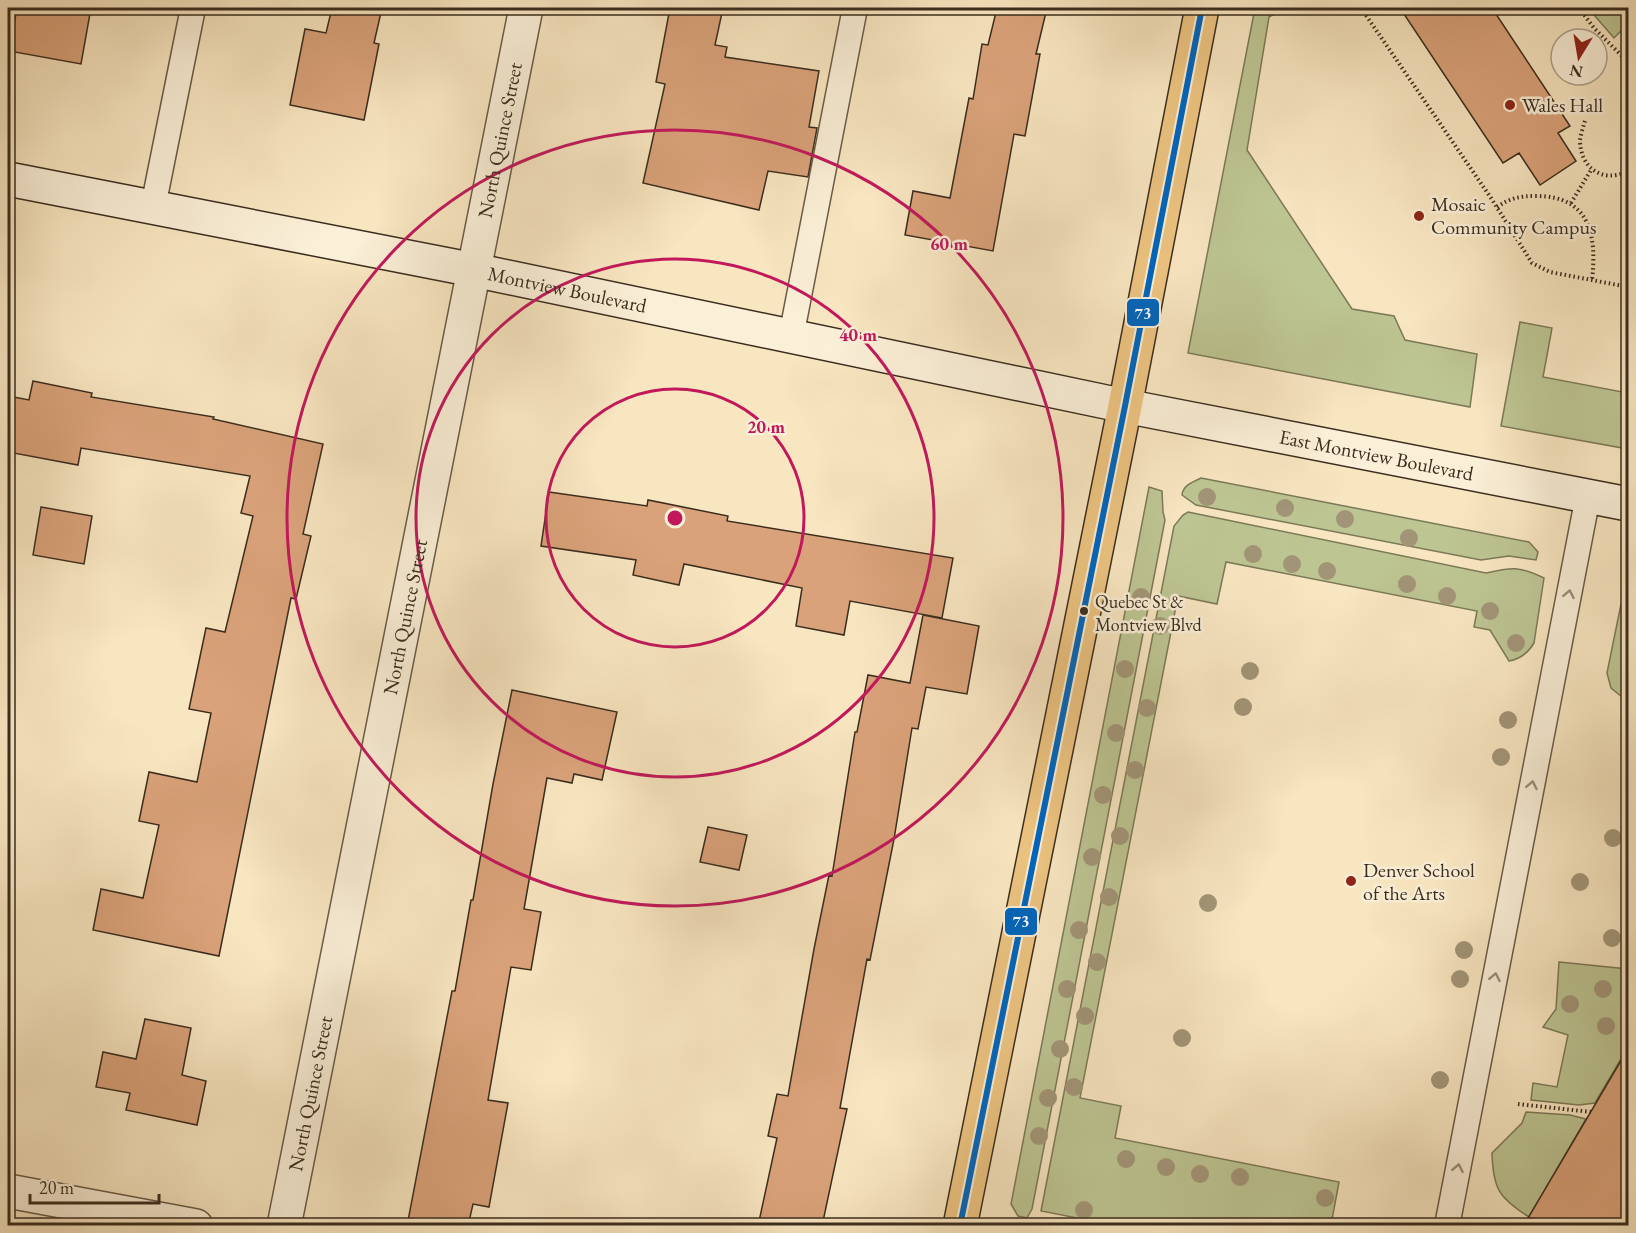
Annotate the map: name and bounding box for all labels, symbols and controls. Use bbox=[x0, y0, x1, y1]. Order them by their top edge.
north arrow bbox=[1549, 27, 1609, 87]
street label: North Quince Street bbox=[472, 60, 528, 220]
text: N bbox=[1568, 60, 1585, 83]
place label: Wales Hall bbox=[1522, 92, 1603, 118]
marker: Wales Hall bbox=[1503, 98, 1517, 112]
place label: Mosaic Community Campus bbox=[1431, 191, 1596, 240]
marker: Mosaic Community Campus bbox=[1412, 209, 1426, 223]
text: 60 m bbox=[930, 232, 968, 255]
street label: Montview Boulevard bbox=[485, 260, 650, 319]
line badge: 73 bbox=[1126, 298, 1160, 327]
text: 73 bbox=[1135, 303, 1151, 324]
text: 40 m bbox=[839, 323, 877, 346]
text: 20 m bbox=[747, 415, 785, 438]
street label: East Montview Boulevard bbox=[1277, 423, 1477, 487]
centre of rings bbox=[665, 508, 685, 528]
street label: North Quince Street bbox=[377, 536, 433, 697]
one-way arrow bbox=[1562, 589, 1575, 599]
place label: Quebec St & Montview Blvd bbox=[1095, 590, 1202, 636]
marker: Quebec St & Montview Blvd bbox=[1078, 605, 1090, 617]
one-way arrow bbox=[1525, 780, 1538, 790]
place label: Denver School of the Arts bbox=[1363, 857, 1475, 906]
marker: Denver School of the Arts bbox=[1344, 874, 1358, 888]
line badge: 73 bbox=[1004, 907, 1038, 936]
text: 73 bbox=[1013, 911, 1029, 932]
one-way arrow bbox=[1488, 972, 1501, 982]
street label: North Quince Street bbox=[282, 1013, 339, 1174]
one-way arrow bbox=[1451, 1163, 1464, 1173]
scale bar bbox=[30, 1167, 159, 1205]
text: 20 m bbox=[39, 1176, 74, 1199]

